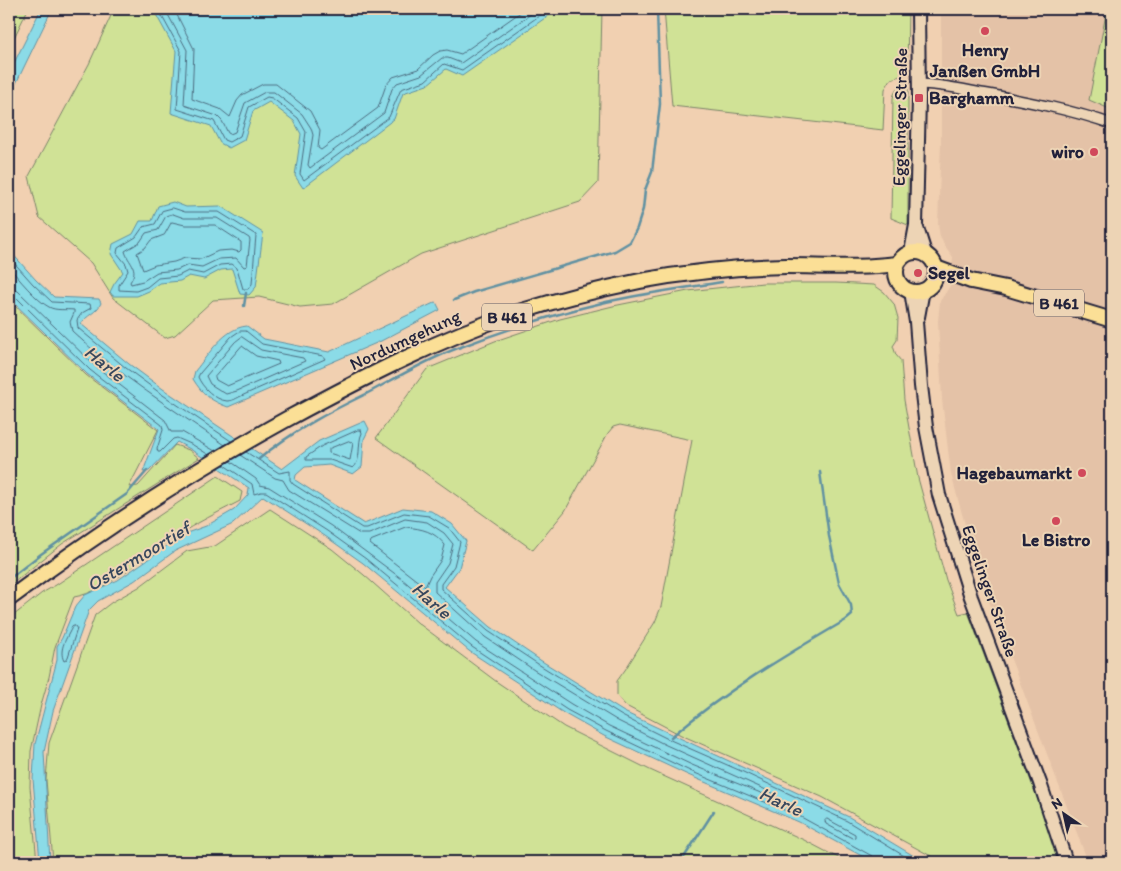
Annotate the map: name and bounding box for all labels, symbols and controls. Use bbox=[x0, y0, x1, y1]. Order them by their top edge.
marker: Henry Janßen GmbH bbox=[979, 25, 991, 37]
place label: Henry Janßen GmbH bbox=[929, 39, 1040, 82]
street label: Eggelinger Straße bbox=[888, 48, 912, 186]
place label: Barghamm bbox=[929, 87, 1015, 109]
marker: Barghamm bbox=[913, 92, 925, 104]
place label: wiro bbox=[1051, 141, 1084, 163]
marker: wiro bbox=[1088, 146, 1100, 158]
place label: Segel bbox=[928, 262, 970, 284]
marker: Segel bbox=[912, 267, 924, 279]
road number: B 461 bbox=[1034, 290, 1084, 316]
street label: Nordumgehung bbox=[346, 304, 465, 375]
road number: B 461 bbox=[482, 304, 532, 330]
water label: Harle bbox=[80, 340, 130, 387]
place label: Hagebaumarkt bbox=[957, 462, 1072, 484]
marker: Hagebaumarkt bbox=[1076, 467, 1088, 479]
water label: Ostermoortief bbox=[82, 515, 197, 596]
marker: Le Bistro bbox=[1050, 515, 1062, 527]
street label: Eggelinger Straße bbox=[957, 522, 1023, 660]
place label: Le Bistro bbox=[1022, 529, 1090, 551]
water label: Harle bbox=[407, 577, 457, 624]
water label: Harle bbox=[756, 782, 807, 822]
north arrow bbox=[1038, 788, 1088, 838]
text: N bbox=[1048, 794, 1066, 813]

